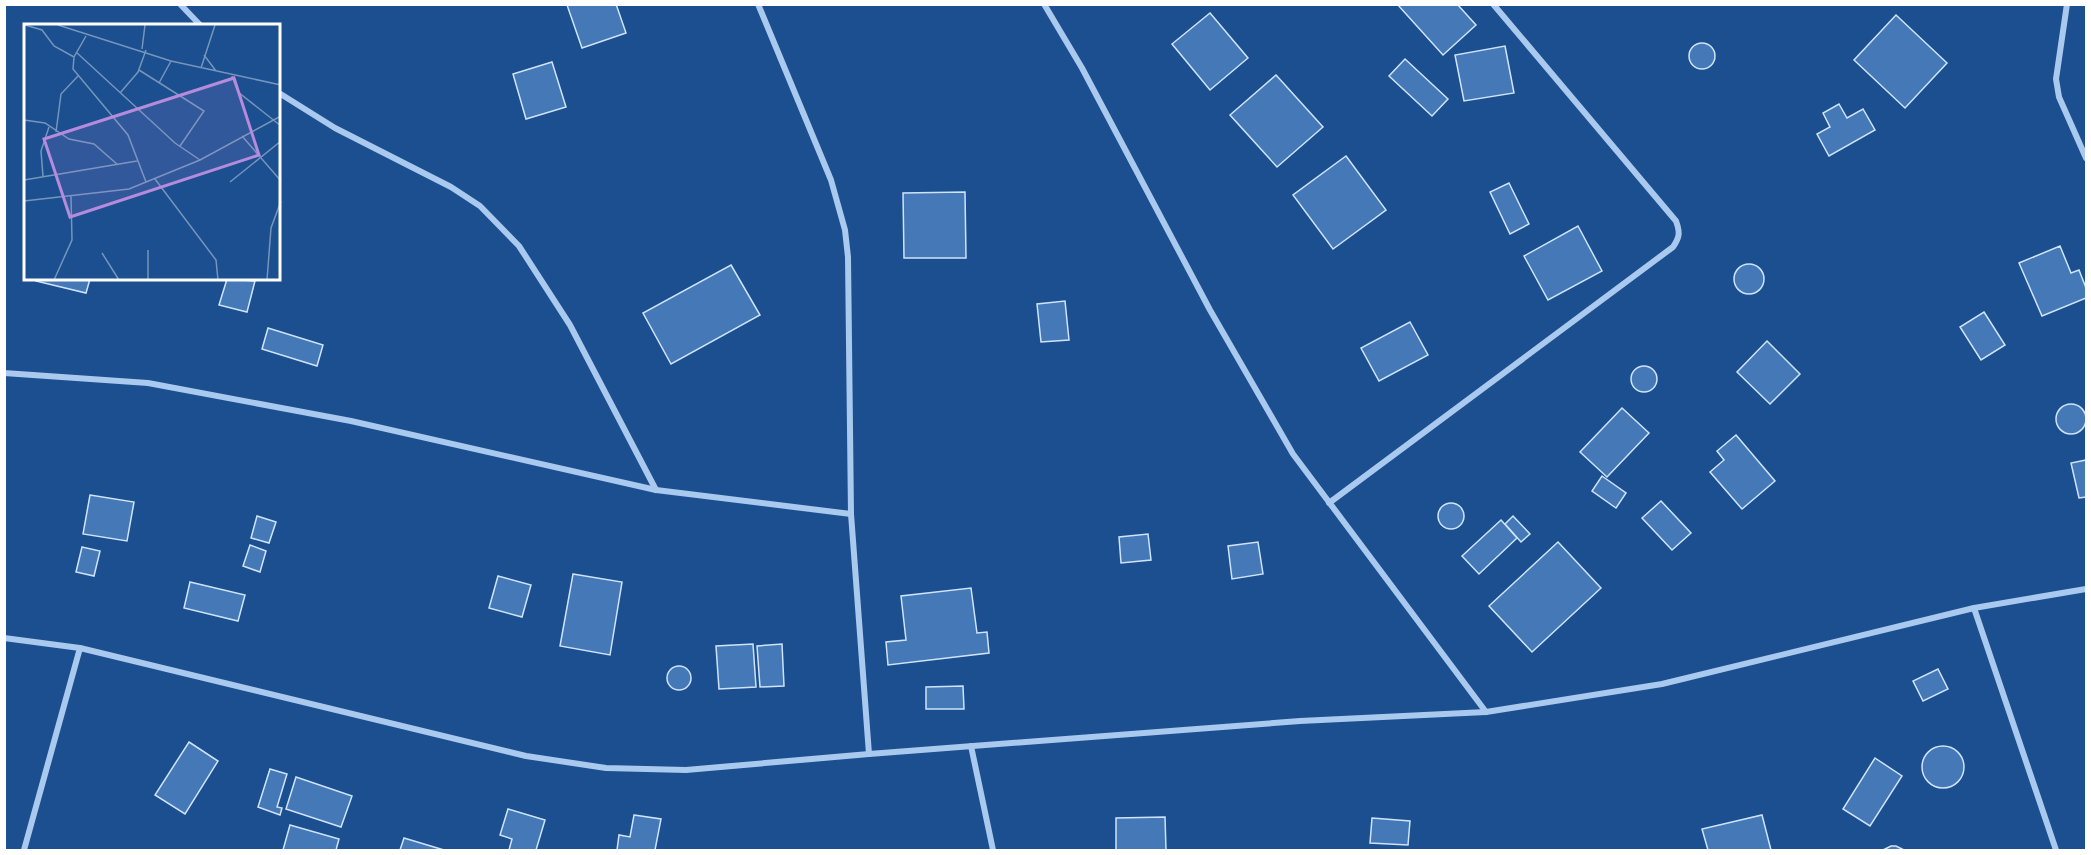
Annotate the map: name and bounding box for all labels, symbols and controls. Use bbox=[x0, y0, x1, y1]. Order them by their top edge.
inset map bbox=[24, 24, 280, 280]

